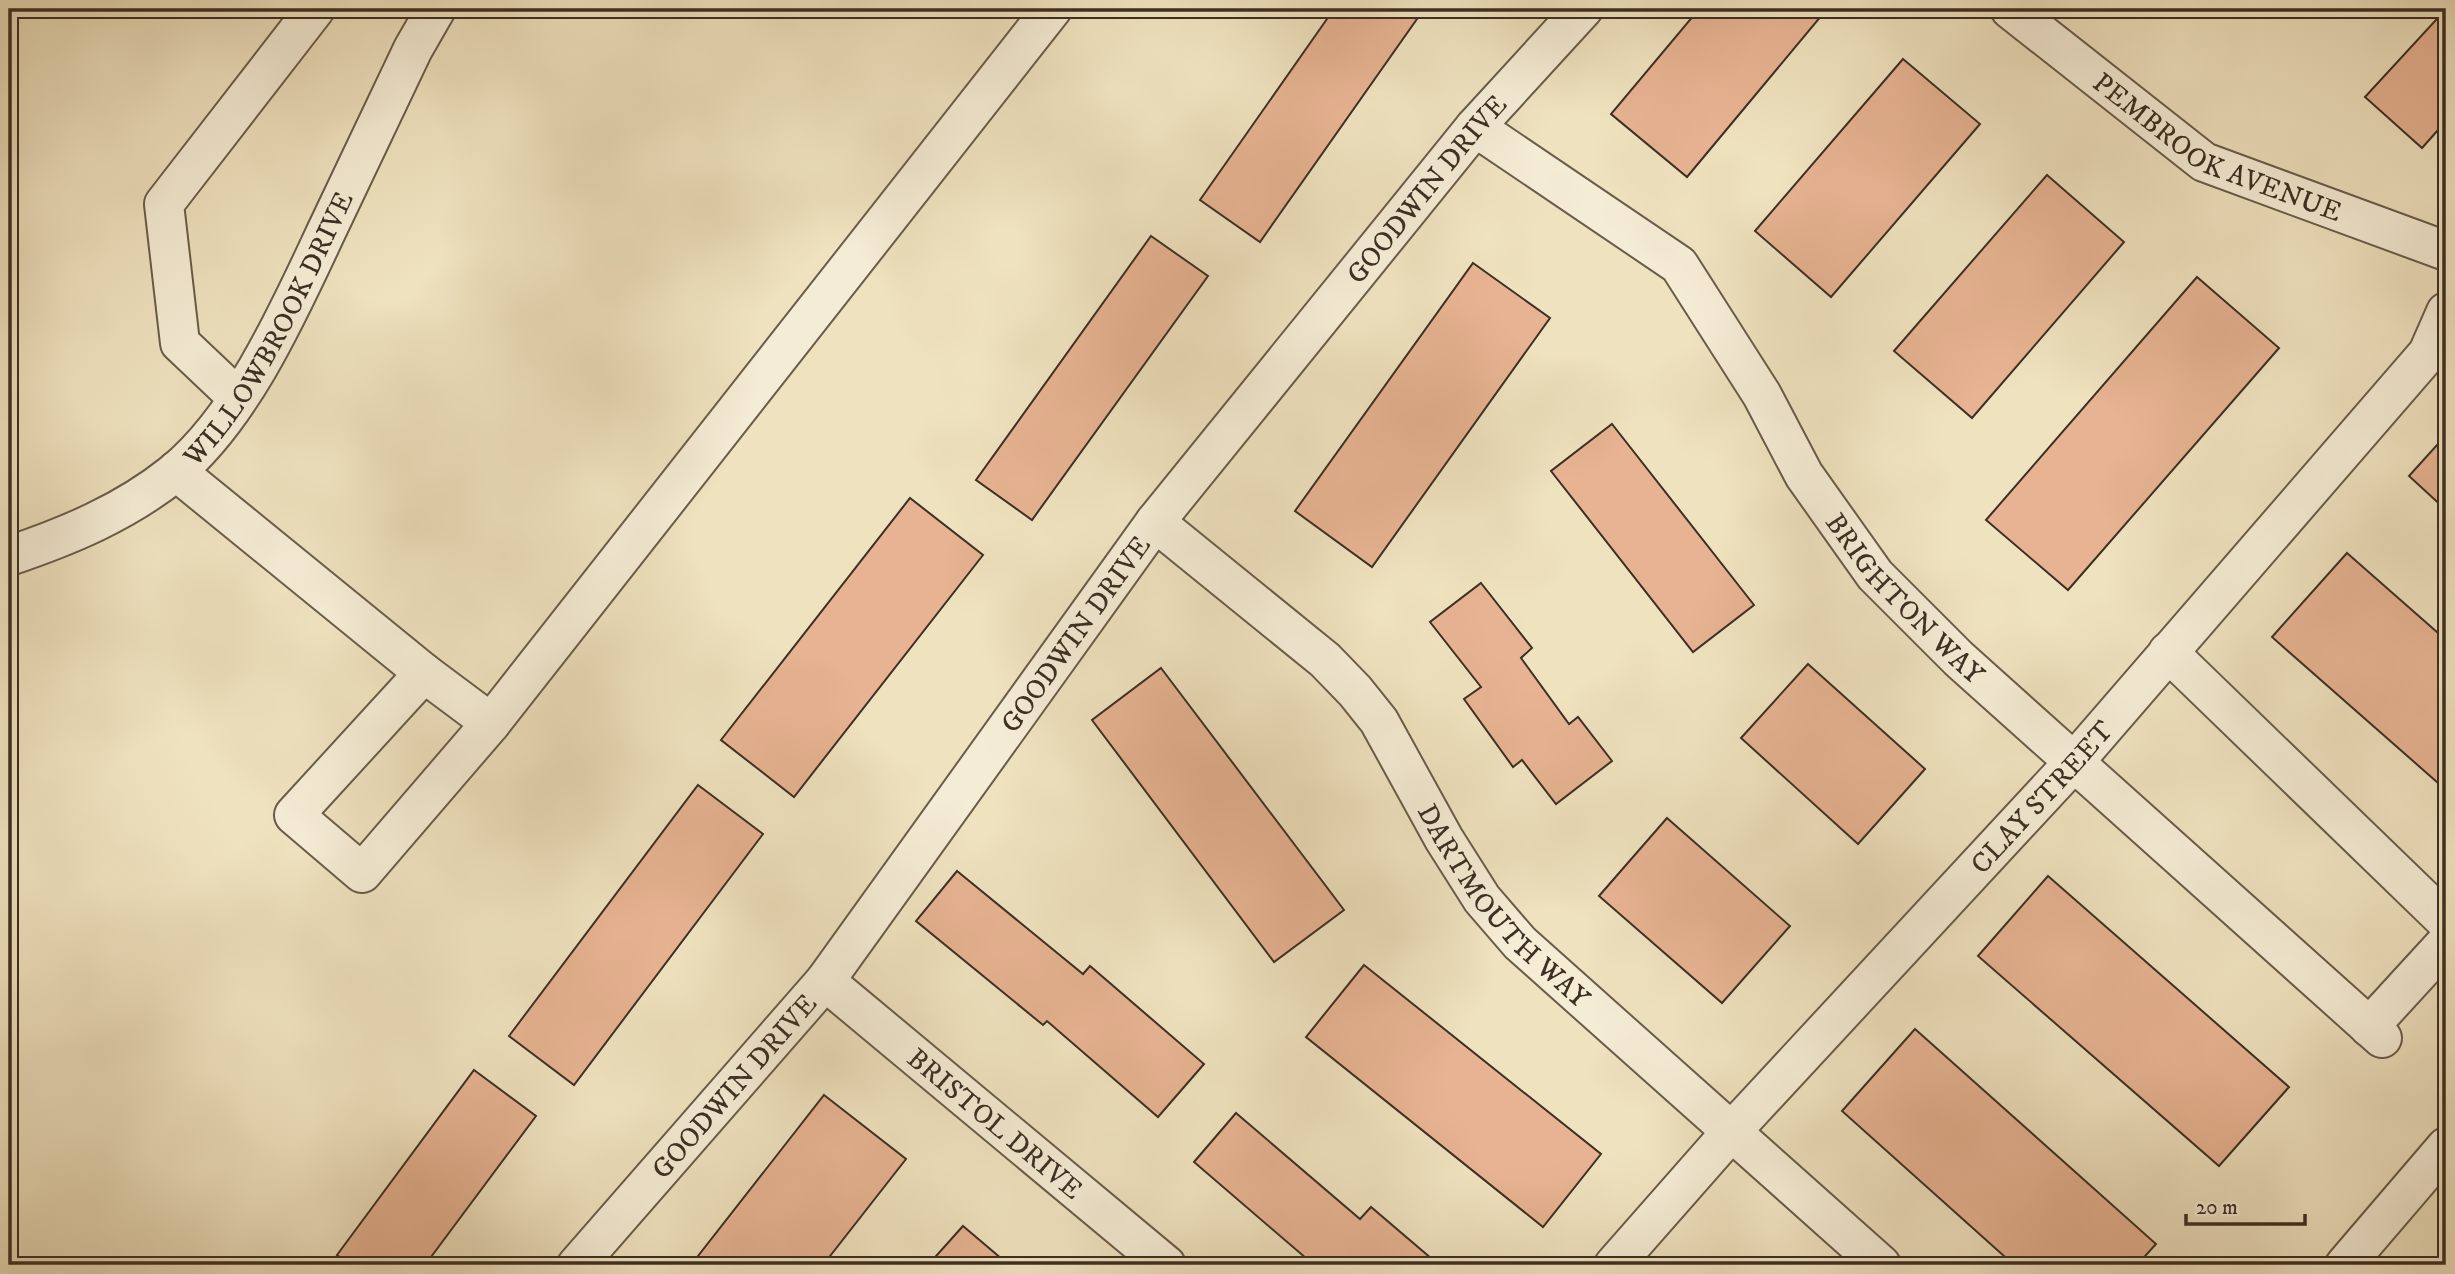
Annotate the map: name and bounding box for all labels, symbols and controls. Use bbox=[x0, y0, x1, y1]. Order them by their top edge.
street label: PEMBROOK AVENUE bbox=[2085, 65, 2346, 230]
street label: GOODWIN DRIVE bbox=[1339, 88, 1515, 291]
street label: WILLOWBROOK DRIVE bbox=[176, 186, 362, 475]
street label: BRIGHTON WAY bbox=[1818, 507, 1991, 693]
street label: GOODWIN DRIVE bbox=[994, 529, 1159, 740]
street label: CLAY STREET bbox=[1963, 714, 2121, 882]
street label: DARTMOUTH WAY bbox=[1409, 798, 1597, 1016]
street label: GOODWIN DRIVE bbox=[645, 987, 825, 1186]
street label: BRISTOL DRIVE bbox=[900, 1041, 1089, 1207]
scale bar bbox=[2186, 1183, 2304, 1227]
text: 20 m bbox=[2196, 1195, 2238, 1221]

